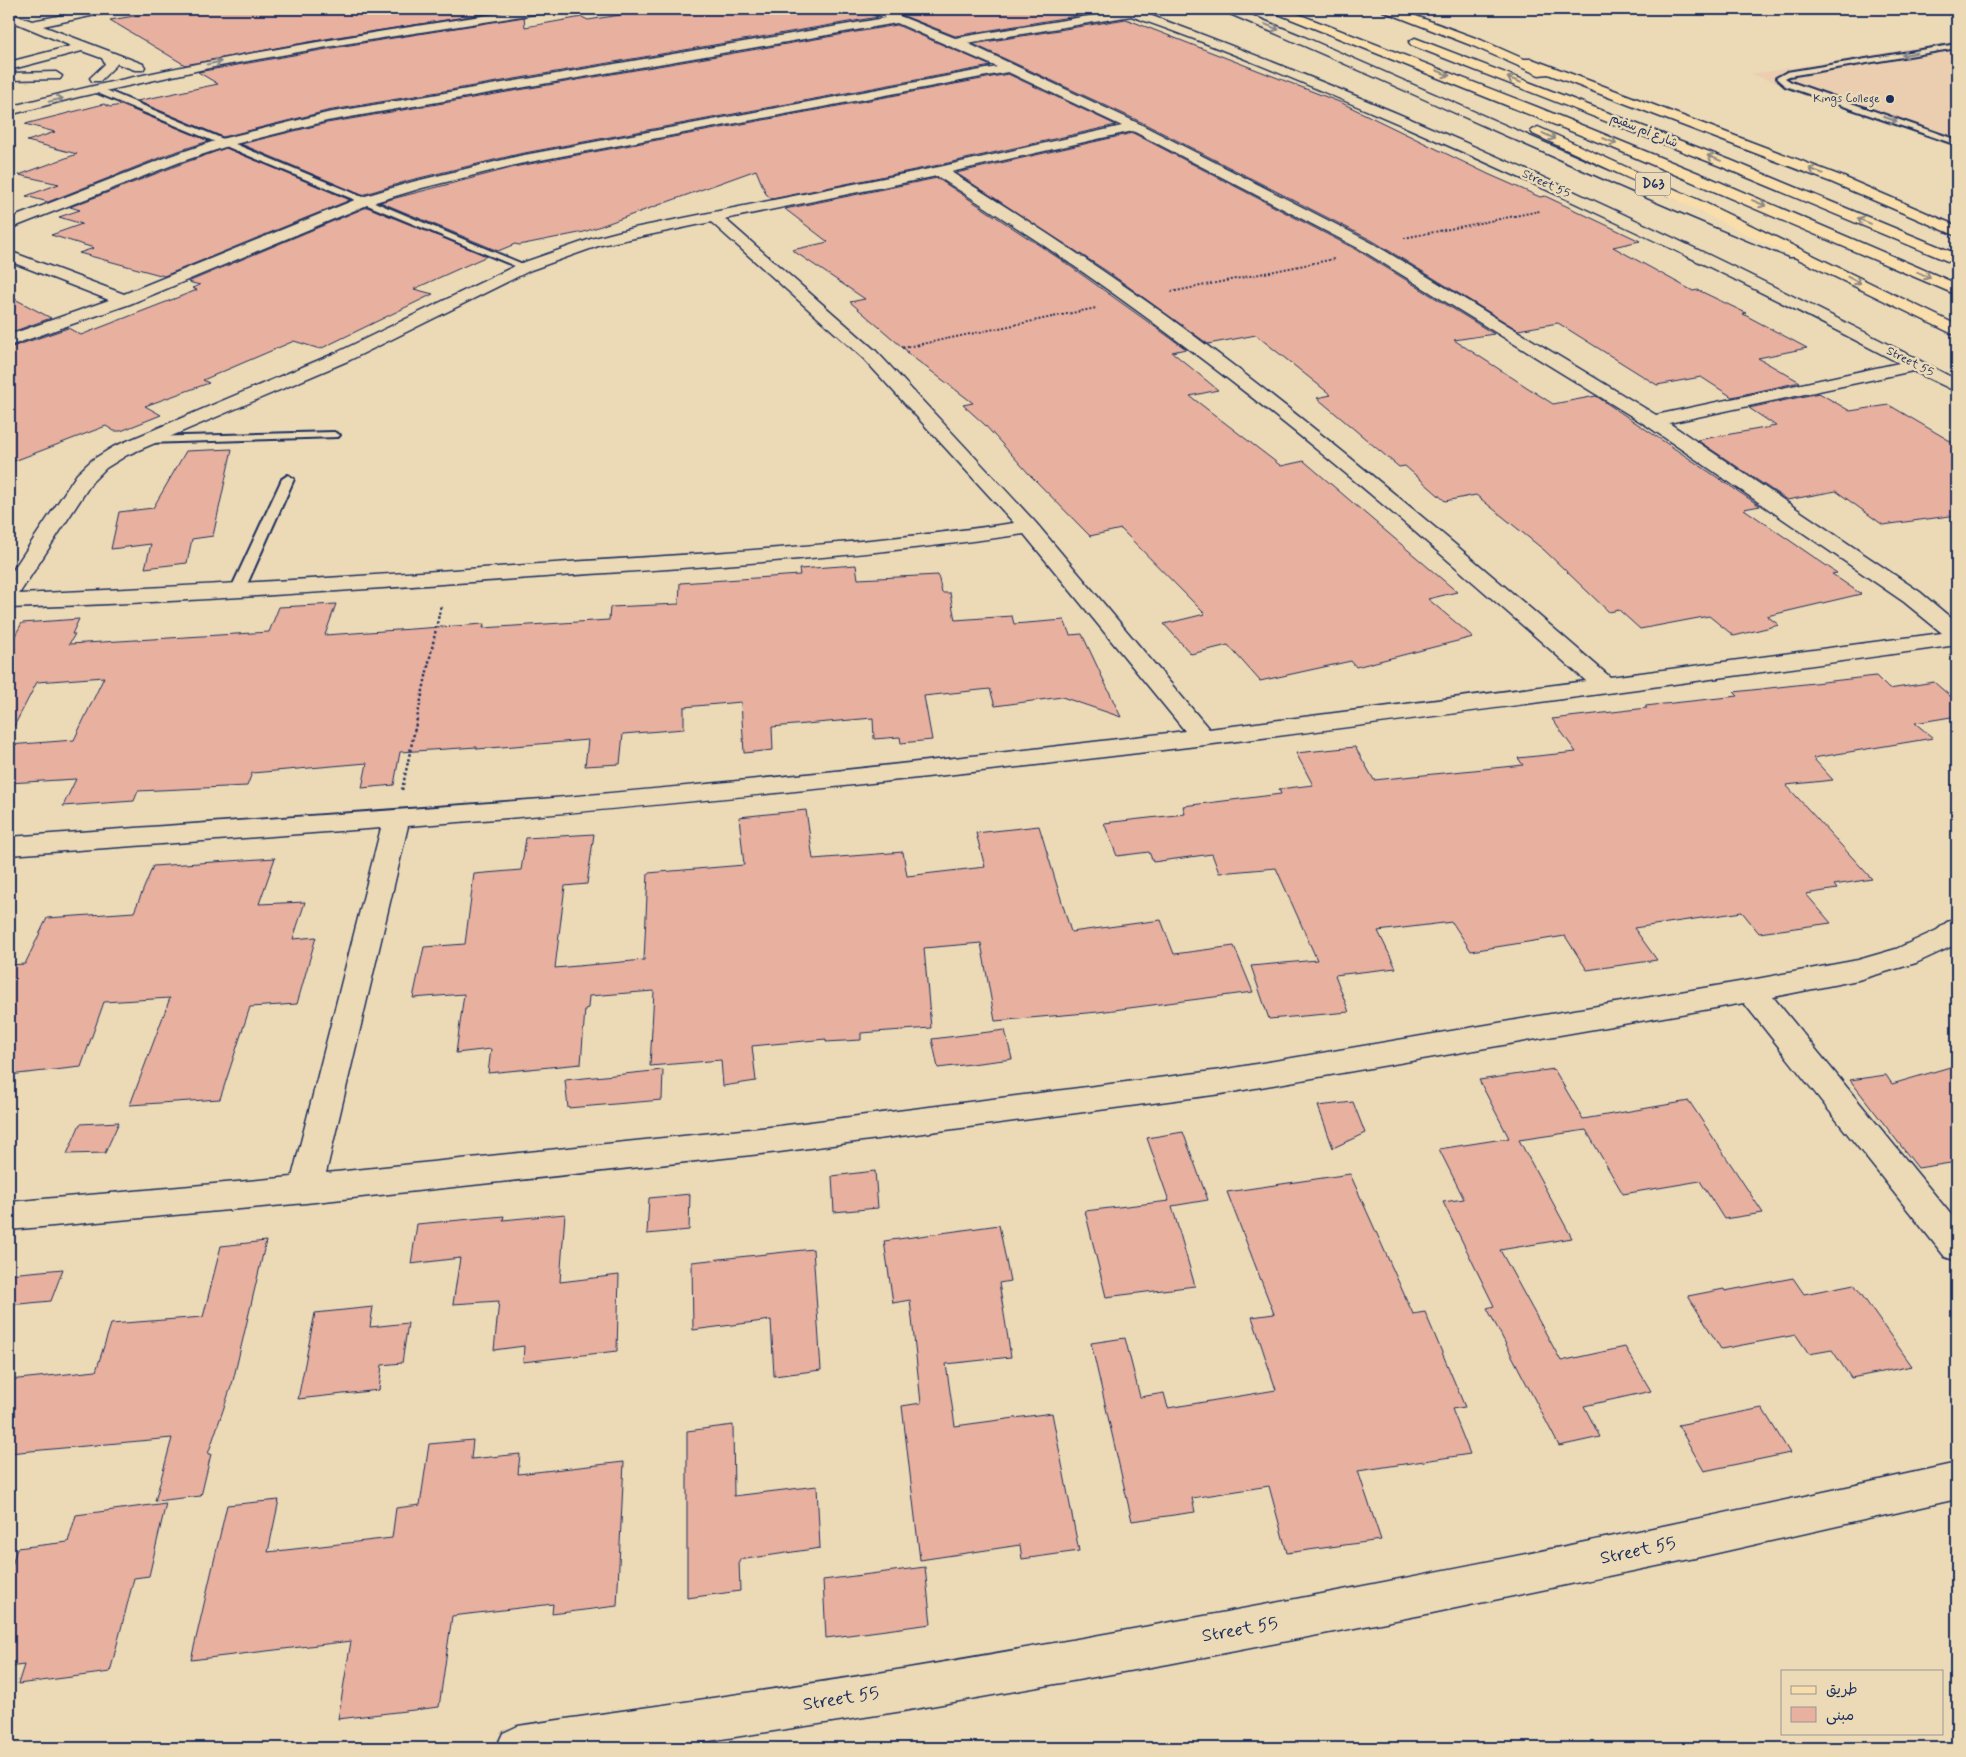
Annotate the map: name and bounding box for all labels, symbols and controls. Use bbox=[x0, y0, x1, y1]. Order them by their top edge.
one-way arrow bbox=[1264, 23, 1279, 32]
one-way arrow bbox=[1901, 50, 1917, 60]
one-way arrow bbox=[206, 58, 222, 68]
one-way arrow bbox=[1435, 69, 1450, 78]
one-way arrow bbox=[1507, 75, 1522, 84]
place label: Kings College bbox=[1813, 91, 1880, 108]
marker: Kings College bbox=[1884, 93, 1896, 105]
one-way arrow bbox=[48, 95, 64, 104]
street label: شارع أم سقيم bbox=[1608, 110, 1680, 152]
one-way arrow bbox=[1882, 115, 1897, 124]
one-way arrow bbox=[1541, 131, 1556, 141]
one-way arrow bbox=[1602, 137, 1617, 146]
one-way arrow bbox=[1707, 153, 1722, 163]
street label: Street 55 bbox=[1519, 166, 1573, 202]
one-way arrow bbox=[1808, 166, 1824, 175]
road number: D63 bbox=[1636, 172, 1670, 195]
one-way arrow bbox=[1751, 199, 1766, 209]
one-way arrow bbox=[1857, 215, 1872, 225]
one-way arrow bbox=[1916, 271, 1931, 281]
one-way arrow bbox=[1846, 276, 1861, 285]
street label: Street 55 bbox=[1884, 343, 1936, 381]
street label: Street 55 bbox=[1598, 1531, 1678, 1571]
street label: Street 55 bbox=[1200, 1612, 1280, 1648]
legend bbox=[1781, 1670, 1944, 1734]
text: طريق bbox=[1826, 1680, 1858, 1700]
street label: Street 55 bbox=[801, 1681, 881, 1717]
text: مبنى bbox=[1826, 1706, 1854, 1726]

